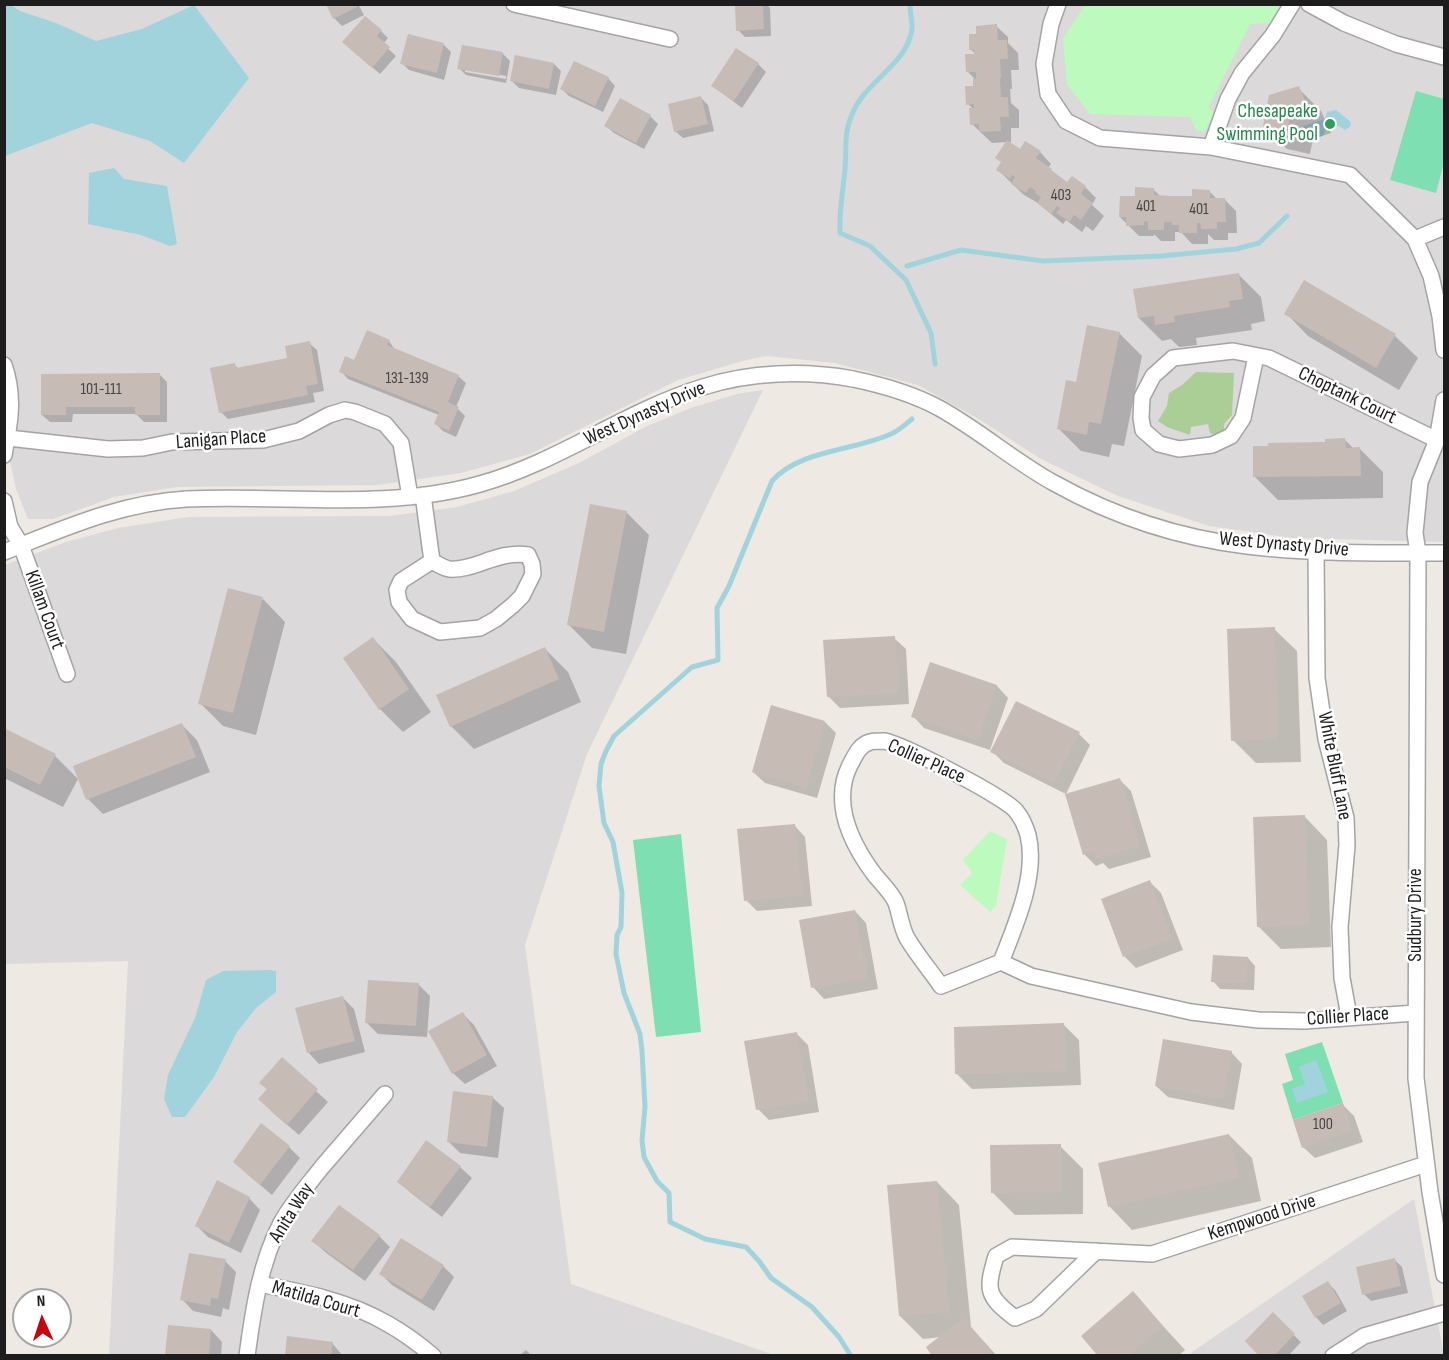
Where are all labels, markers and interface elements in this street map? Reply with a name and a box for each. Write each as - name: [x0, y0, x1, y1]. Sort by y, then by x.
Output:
- place label: Chesapeake Swimming Pool: [1217, 100, 1318, 147]
- marker: Chesapeake Swimming Pool: [1323, 117, 1337, 131]
- house number: 403: [1051, 186, 1071, 206]
- house number: 401: [1136, 197, 1156, 217]
- house number: 401: [1189, 200, 1209, 220]
- street label: Choptank Court: [1294, 362, 1400, 430]
- house number: 131-139: [385, 369, 429, 389]
- street label: West Dynasty Drive: [581, 377, 709, 451]
- house number: 101-111: [80, 380, 122, 400]
- street label: Lanigan Place: [175, 425, 267, 455]
- street label: West Dynasty Drive: [1218, 527, 1350, 563]
- street label: Killam Court: [19, 567, 69, 653]
- street label: White Bluff Lane: [1312, 710, 1356, 822]
- street label: Collier Place: [884, 734, 968, 790]
- street label: Sudbury Drive: [1404, 868, 1428, 962]
- street label: Collier Place: [1306, 1002, 1390, 1032]
- house number: 100: [1313, 1115, 1333, 1135]
- street label: Anita Way: [264, 1179, 320, 1247]
- street label: Kempwood Drive: [1205, 1189, 1319, 1247]
- street label: Matilda Court: [269, 1276, 363, 1324]
- north arrow: [12, 1288, 72, 1348]
- text: N: [36, 1292, 46, 1311]

